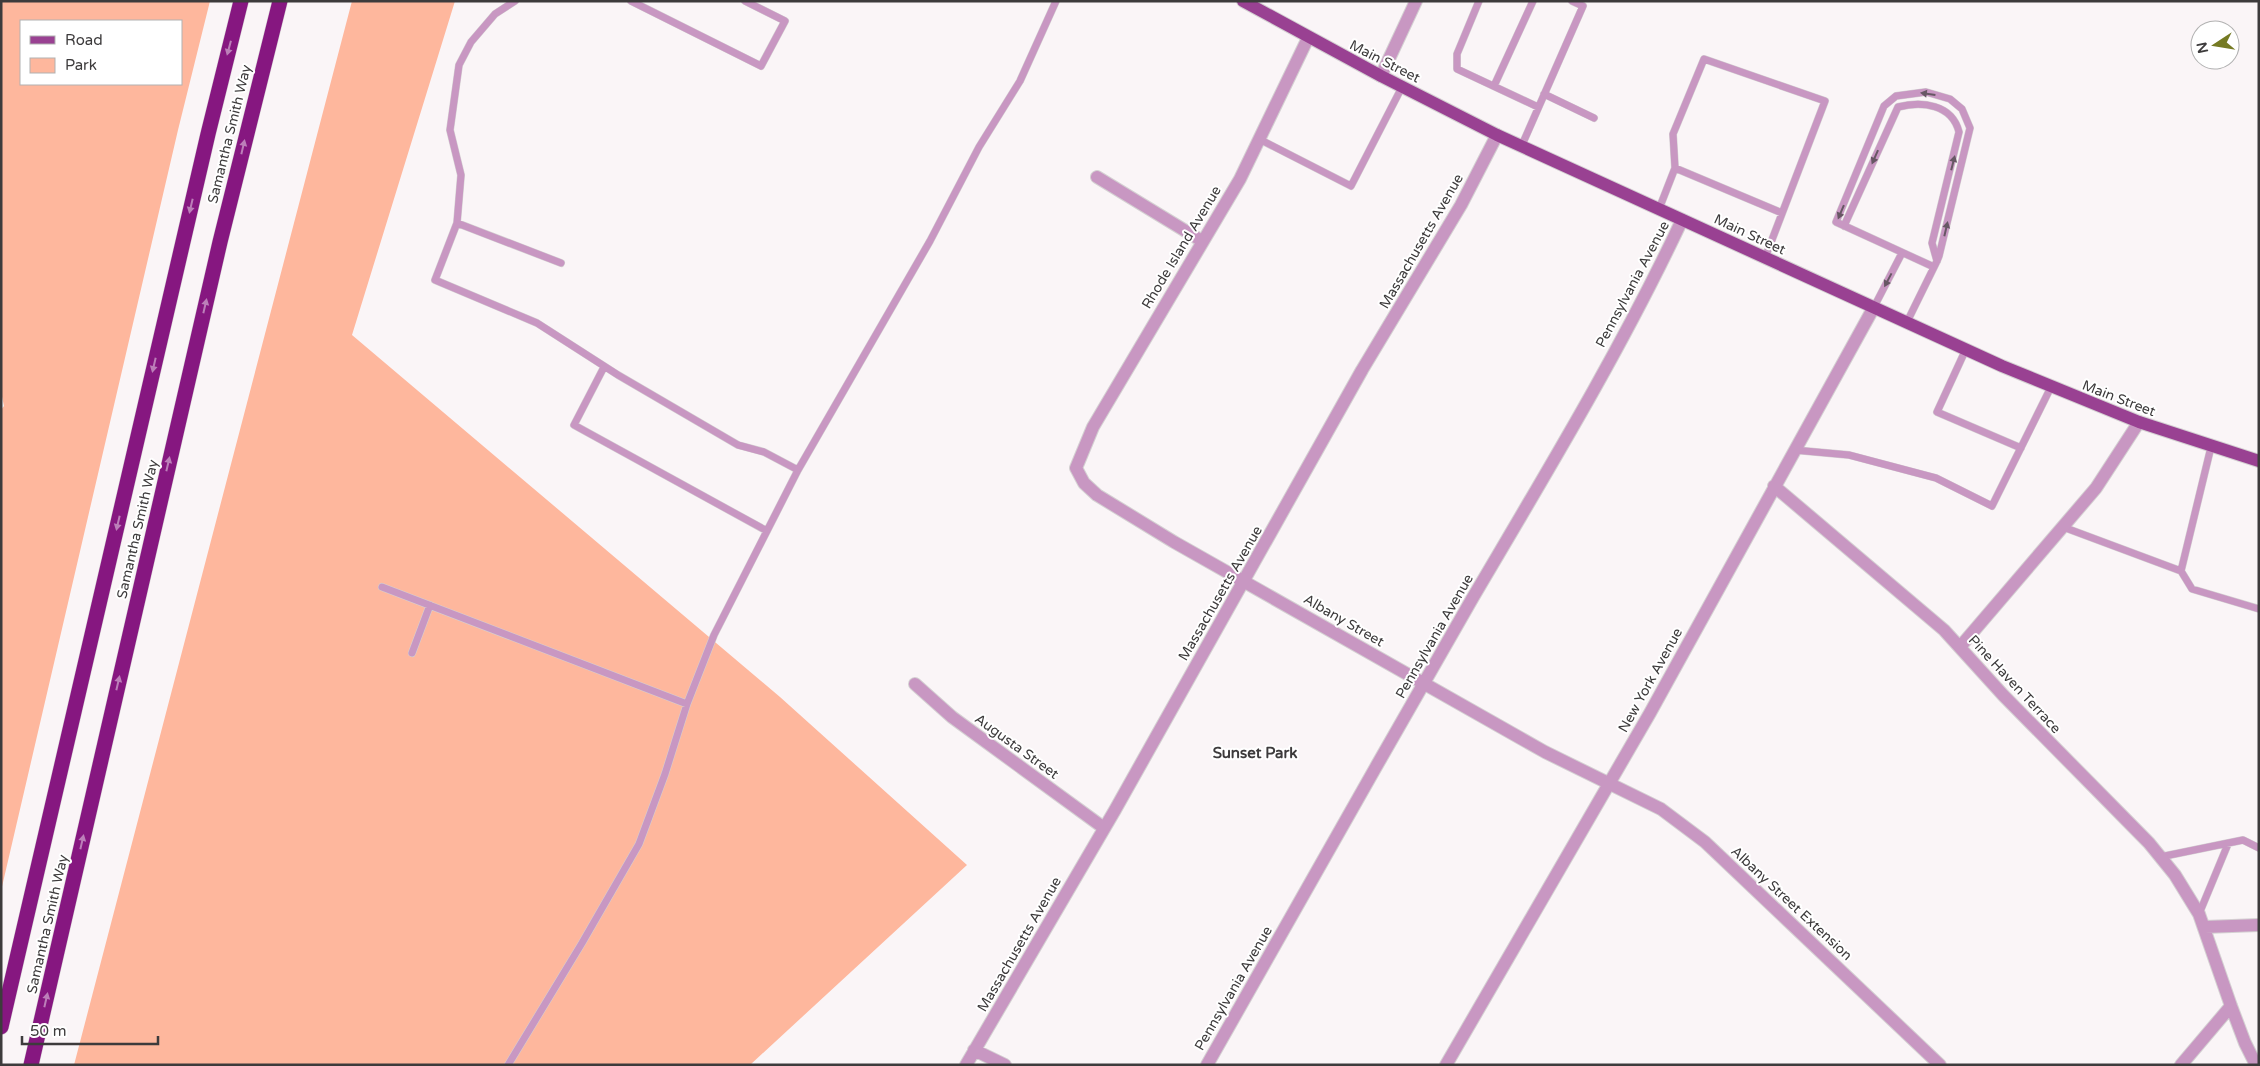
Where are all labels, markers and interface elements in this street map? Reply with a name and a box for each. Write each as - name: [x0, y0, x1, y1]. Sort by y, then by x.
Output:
- legend: [20, 20, 182, 85]
- north arrow: [2190, 20, 2240, 70]
- text: Road: [65, 31, 103, 49]
- street label: Main Street: [1347, 36, 1424, 87]
- text: N: [2193, 40, 2212, 55]
- one-way arrow: [225, 41, 233, 56]
- text: Park: [65, 56, 97, 74]
- street label: Samantha Smith Way: [204, 63, 255, 205]
- one-way arrow: [1920, 90, 1936, 98]
- one-way arrow: [239, 140, 247, 155]
- one-way arrow: [1870, 150, 1878, 164]
- one-way arrow: [1949, 155, 1957, 170]
- street label: Massachusetts Avenue: [1376, 171, 1467, 312]
- street label: Rhode Island Avenue: [1138, 183, 1225, 312]
- one-way arrow: [187, 199, 195, 214]
- one-way arrow: [1836, 205, 1844, 219]
- street label: Main Street: [1711, 210, 1789, 259]
- street label: Pennsylvania Avenue: [1592, 218, 1673, 350]
- one-way arrow: [1942, 221, 1950, 236]
- one-way arrow: [1884, 273, 1892, 287]
- one-way arrow: [201, 298, 209, 313]
- one-way arrow: [150, 357, 158, 372]
- street label: Main Street: [2080, 377, 2158, 420]
- one-way arrow: [164, 456, 172, 471]
- street label: Samantha Smith Way: [113, 457, 162, 600]
- one-way arrow: [114, 516, 122, 531]
- street label: Massachusetts Avenue: [1175, 523, 1266, 664]
- street label: Pennsylvania Avenue: [1392, 571, 1477, 701]
- street label: Albany Street: [1300, 591, 1388, 651]
- street label: New York Avenue: [1615, 625, 1686, 735]
- street label: Pine Haven Terrace: [1965, 632, 2065, 737]
- one-way arrow: [114, 676, 122, 691]
- street label: Augusta Street: [971, 710, 1063, 783]
- district label: Sunset Park: [1213, 744, 1297, 762]
- one-way arrow: [78, 834, 86, 849]
- street label: Albany Street Extension: [1728, 843, 1856, 964]
- street label: Samantha Smith Way: [23, 852, 72, 995]
- street label: Massachusetts Avenue: [974, 874, 1065, 1015]
- street label: Pennsylvania Avenue: [1191, 923, 1276, 1053]
- one-way arrow: [42, 993, 50, 1008]
- scale bar: [22, 1014, 159, 1046]
- text: 50 m: [30, 1022, 67, 1040]

